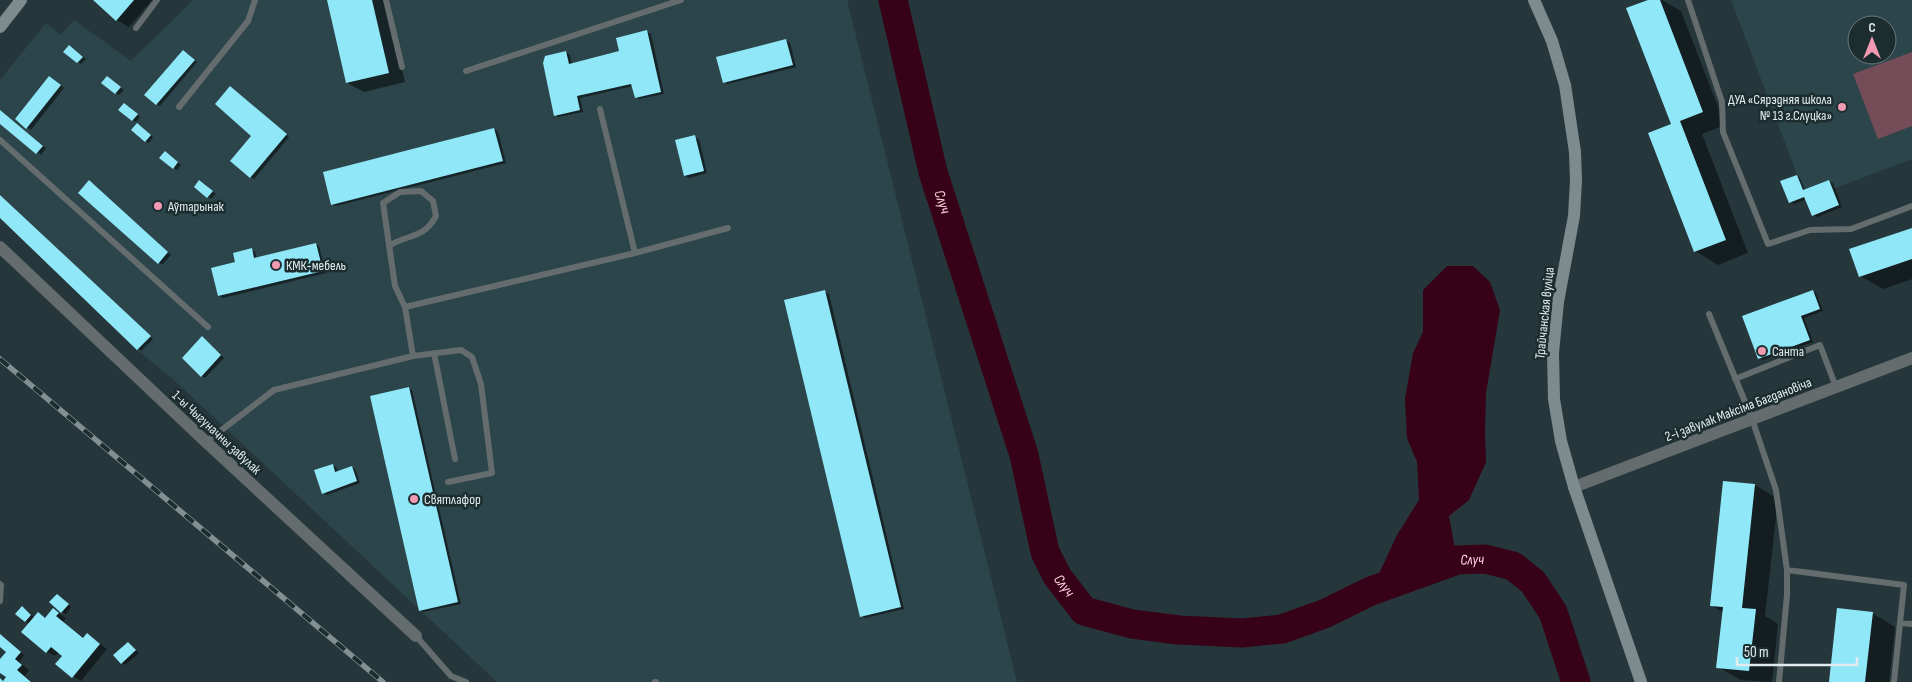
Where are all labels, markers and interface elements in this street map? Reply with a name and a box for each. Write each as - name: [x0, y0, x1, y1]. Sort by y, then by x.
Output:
- north arrow: [1847, 15, 1897, 65]
- text: С: [1868, 19, 1876, 36]
- place label: ДУА «Сярэдняя школа № 13 г.Слуцка»: [1728, 91, 1832, 124]
- marker: ДУА «Сярэдняя школа № 13 г.Слуцка»: [1836, 101, 1848, 113]
- water label: Случ: [929, 188, 955, 216]
- place label: Аўтарынак: [167, 198, 225, 215]
- marker: Аўтарынак: [152, 200, 164, 212]
- place label: КМК-мебель: [286, 257, 346, 274]
- marker: КМК-мебель: [270, 259, 282, 271]
- street label: Трайчанская вуліца: [1531, 266, 1558, 360]
- place label: Санта: [1772, 343, 1804, 360]
- marker: Санта: [1756, 345, 1768, 357]
- street label: 2-і завулак Максіма Багдановіча: [1662, 374, 1814, 445]
- street label: 1-ы Чыгуначны завулак: [168, 387, 265, 479]
- place label: Святлафор: [424, 491, 481, 508]
- marker: Святлафор: [408, 493, 420, 505]
- water label: Случ: [1460, 550, 1484, 570]
- water label: Случ: [1049, 571, 1079, 601]
- scale bar: [1737, 634, 1857, 666]
- text: 50 m: [1744, 643, 1769, 662]

